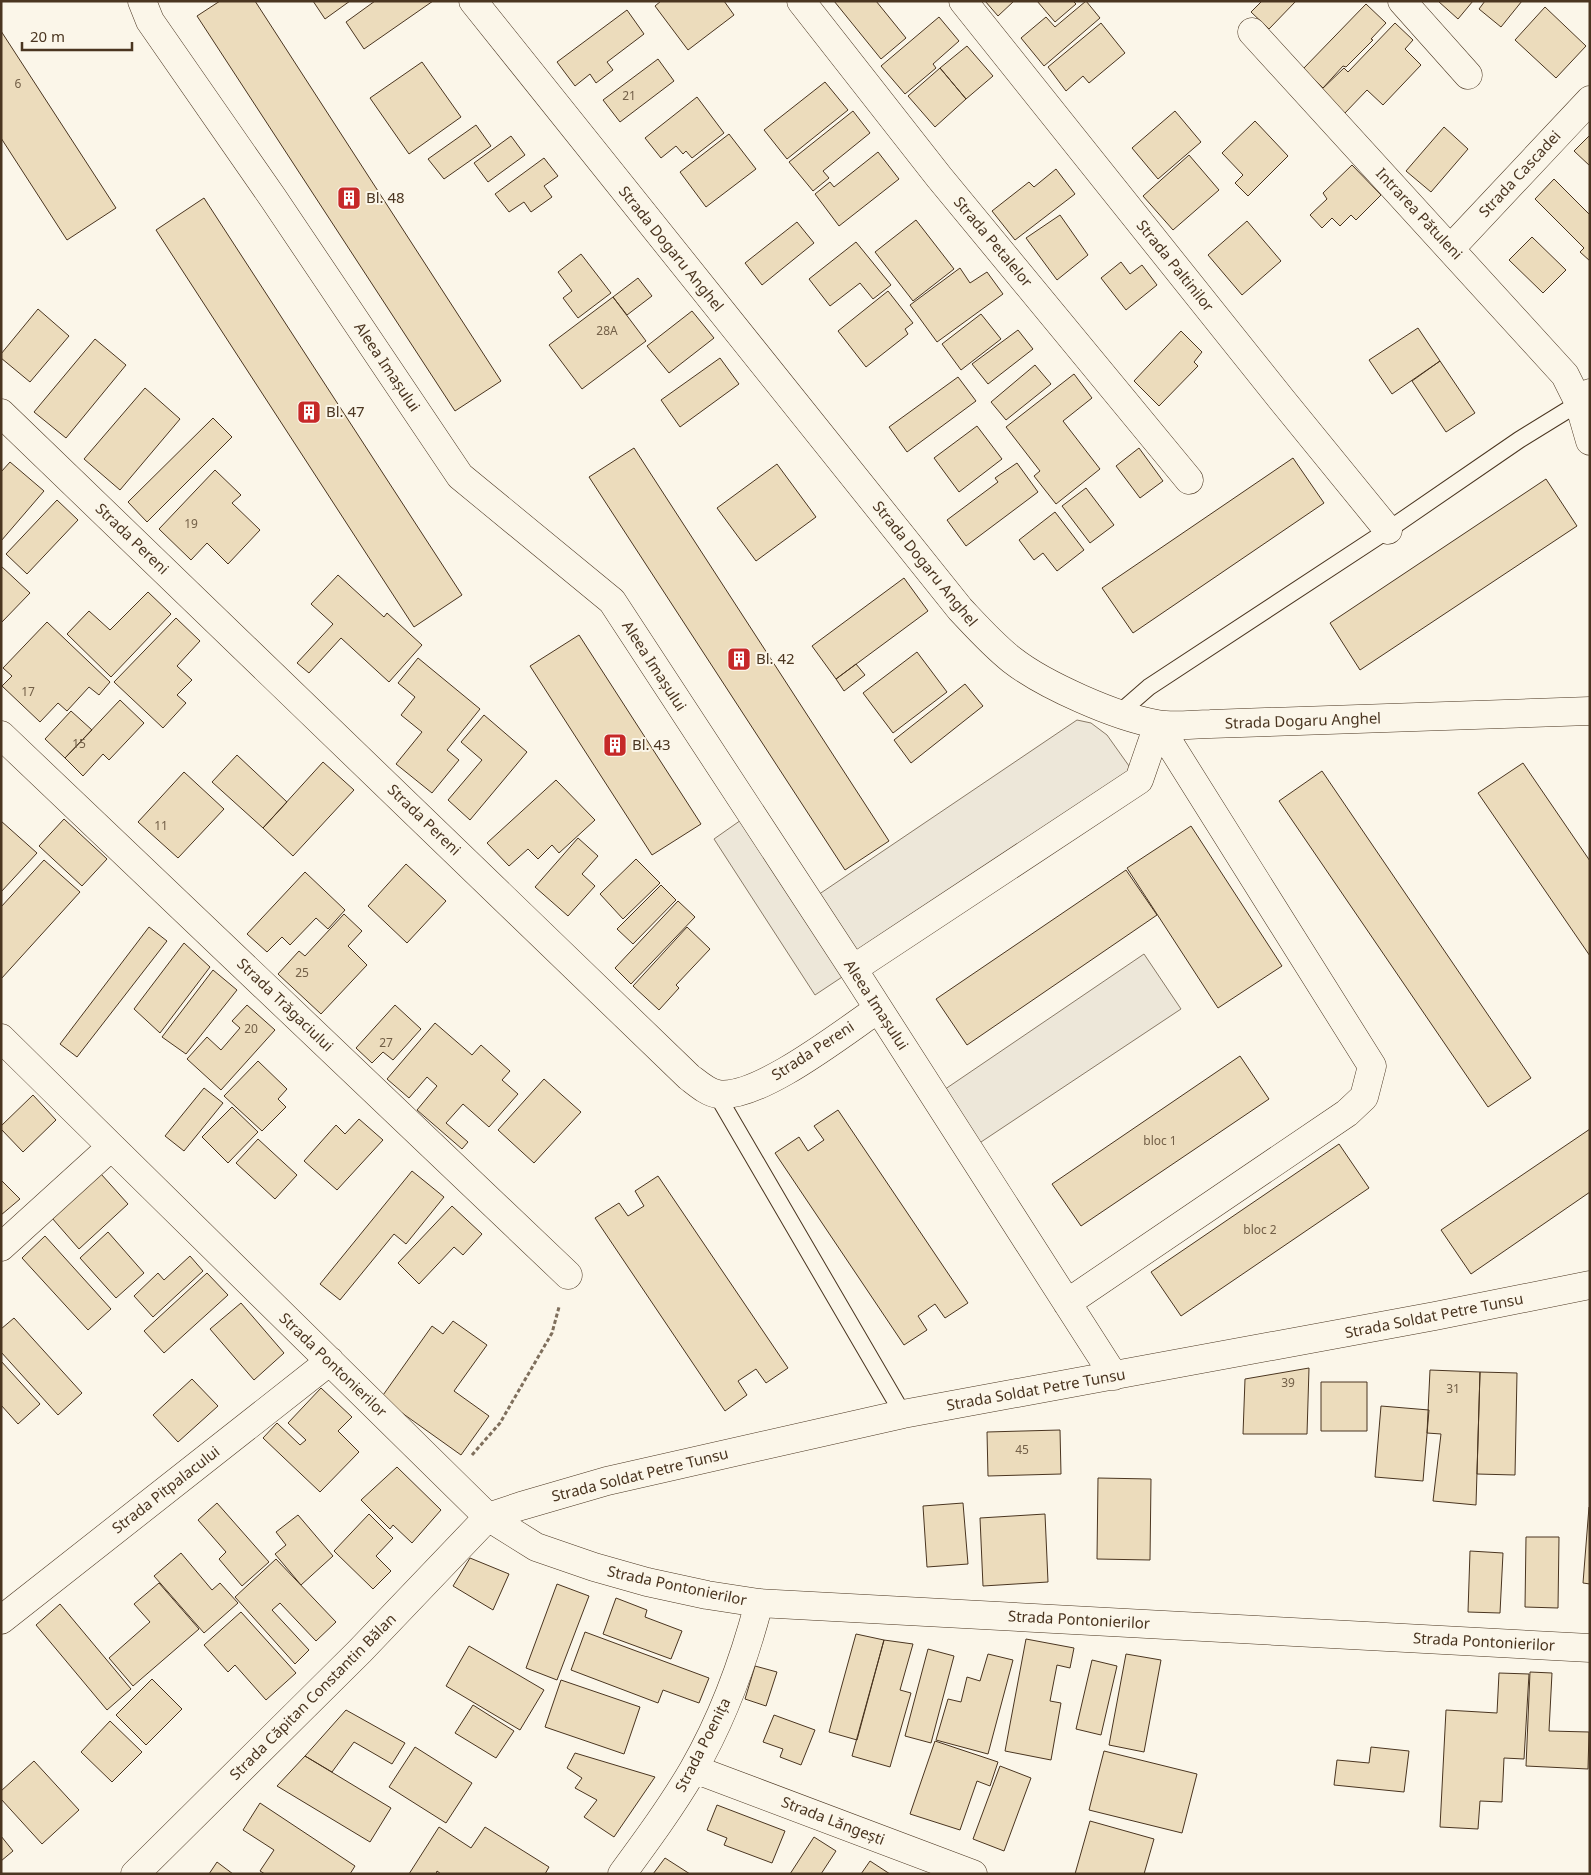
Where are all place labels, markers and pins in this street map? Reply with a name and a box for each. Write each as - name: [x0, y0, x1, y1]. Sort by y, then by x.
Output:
- building icon: Bl. 48: [336, 185, 362, 211]
- place label: Bl. 48: [366, 187, 405, 207]
- building icon: Bl. 47: [296, 399, 322, 425]
- place label: Bl. 47: [326, 401, 365, 421]
- building icon: Bl. 42: [726, 646, 752, 672]
- place label: Bl. 42: [756, 648, 795, 668]
- building icon: Bl. 43: [602, 732, 628, 758]
- place label: Bl. 43: [632, 734, 671, 754]

